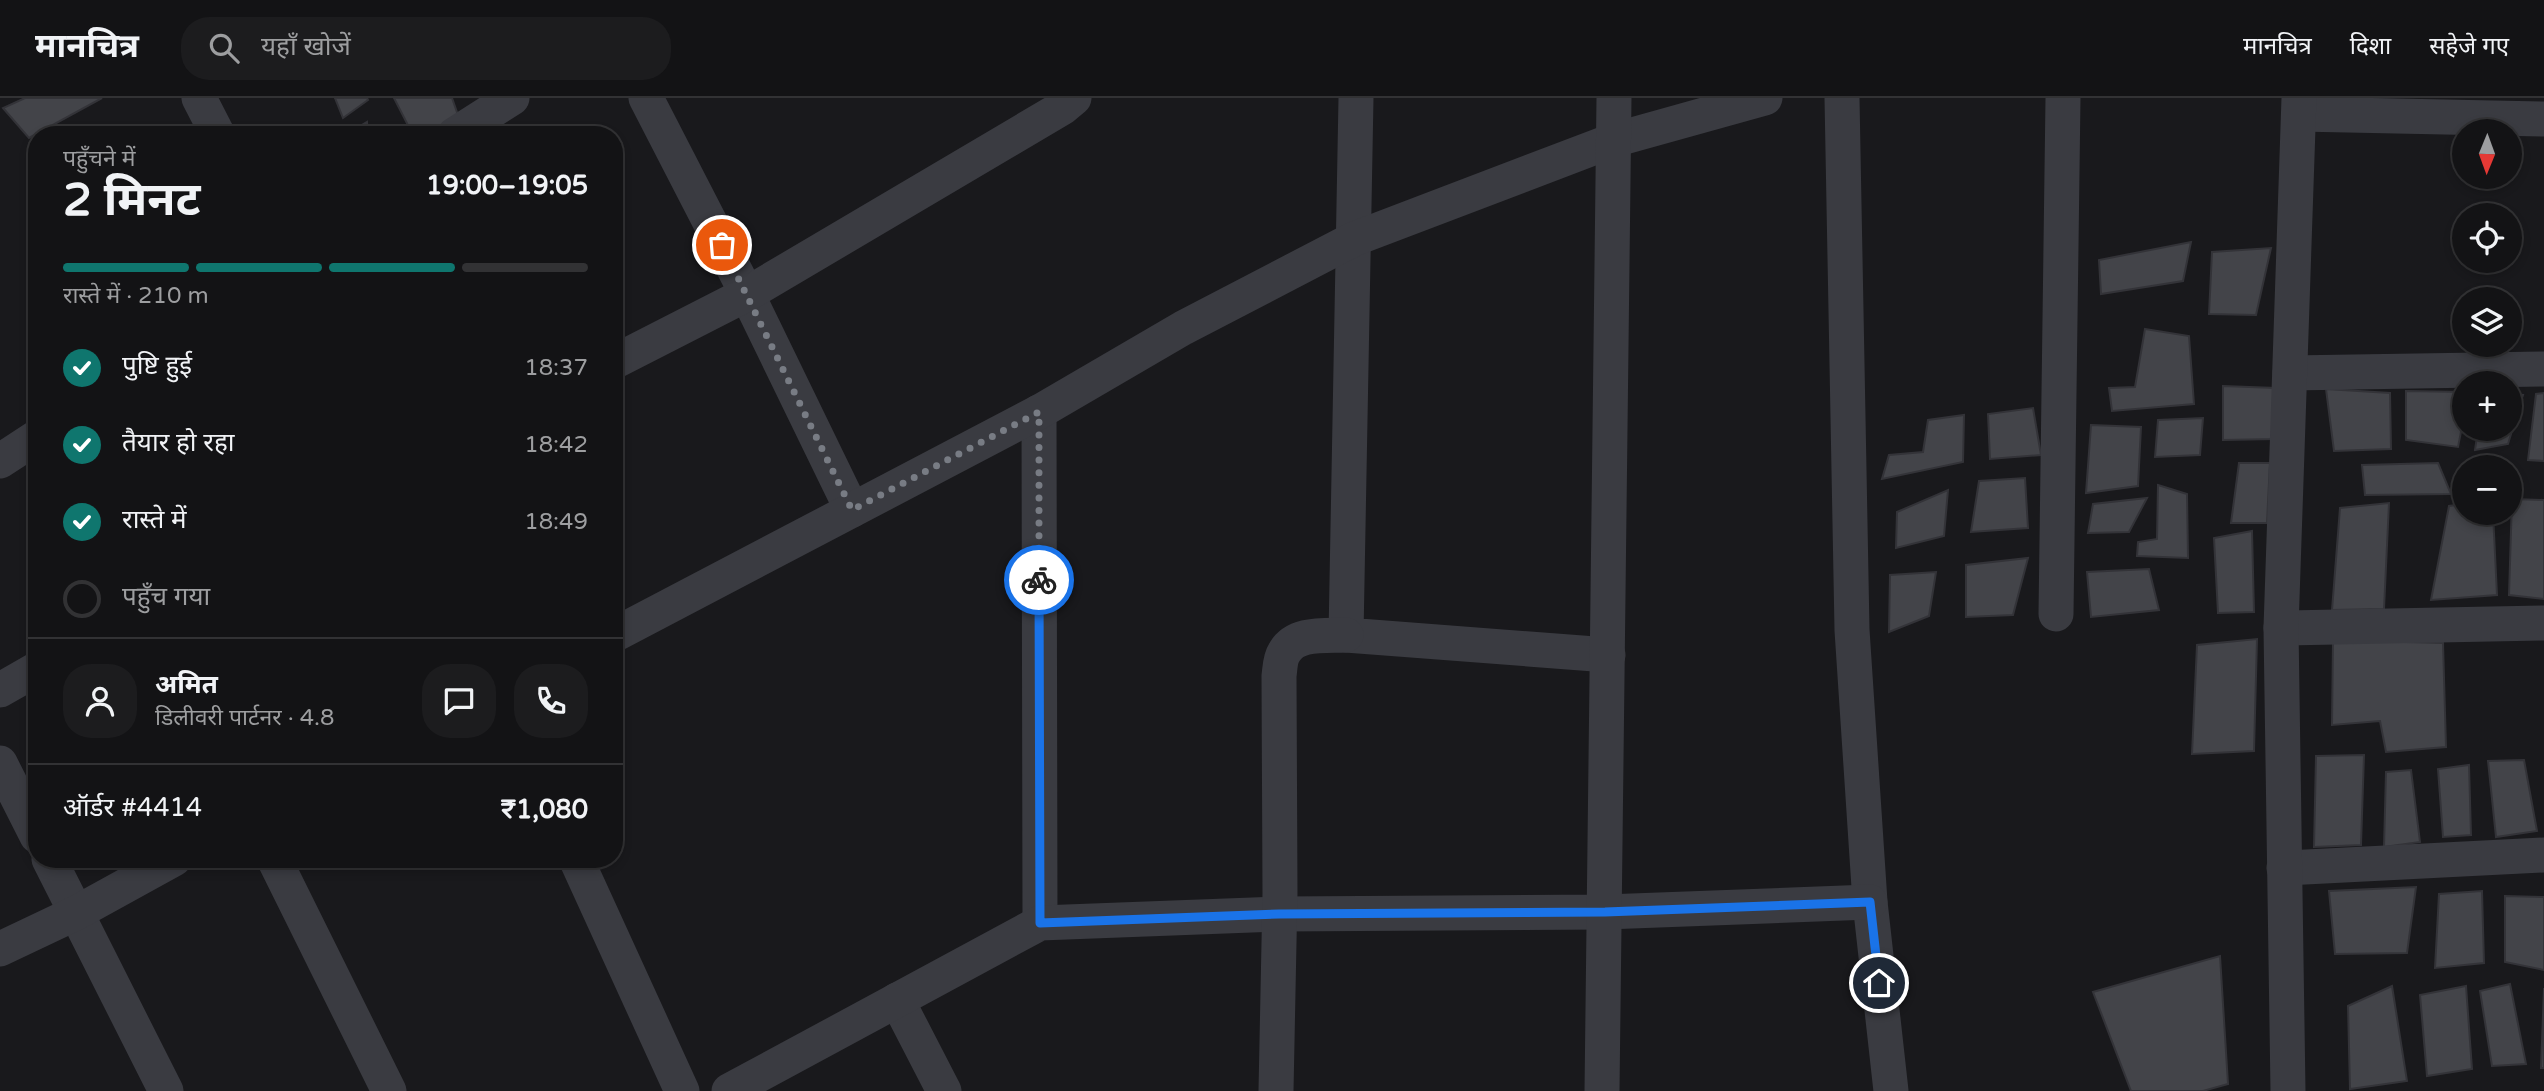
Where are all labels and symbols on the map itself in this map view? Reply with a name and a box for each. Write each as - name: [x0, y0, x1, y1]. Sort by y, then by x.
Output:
- north arrow: [2452, 119, 2522, 189]
- pin: [692, 215, 752, 275]
- courier: [1004, 545, 1074, 615]
- pin: [1849, 953, 1909, 1013]

